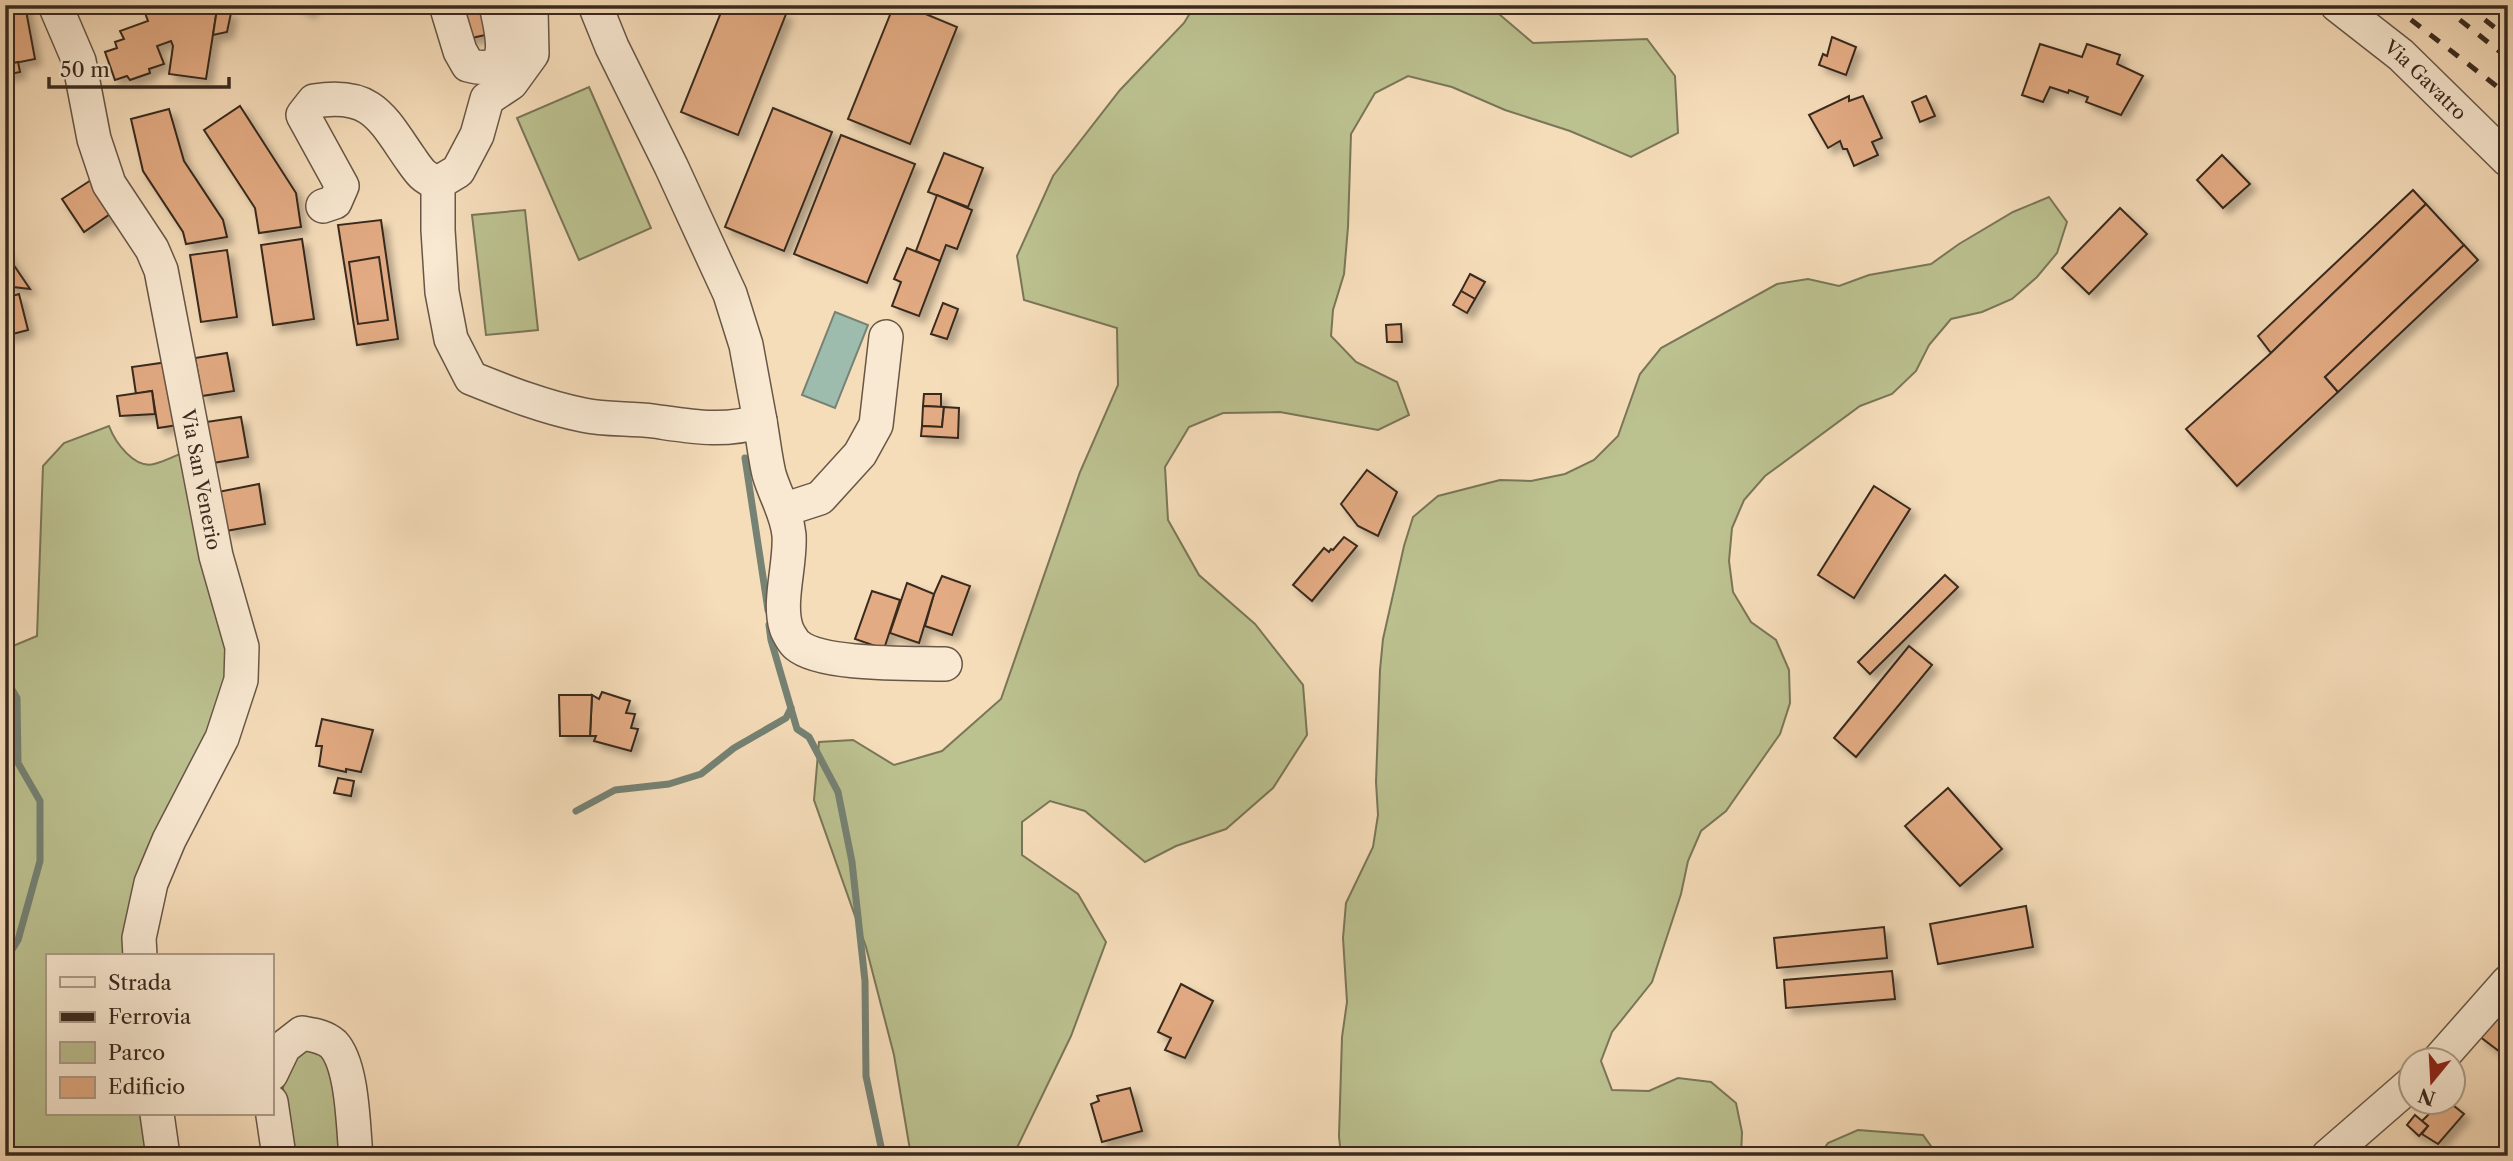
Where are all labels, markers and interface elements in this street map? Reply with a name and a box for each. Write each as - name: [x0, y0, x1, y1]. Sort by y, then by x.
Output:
- street label: Via Gavatro: [2379, 35, 2471, 125]
- scale bar: [49, 46, 229, 90]
- text: 50 m: [60, 57, 110, 82]
- street label: Via San Venerio: [176, 406, 226, 552]
- legend: [46, 954, 273, 1116]
- text: Strada: [108, 970, 173, 995]
- text: Ferrovia: [108, 1004, 192, 1029]
- text: Parco: [108, 1040, 165, 1065]
- north arrow: [2398, 1046, 2468, 1116]
- text: Edificio: [108, 1074, 185, 1099]
- text: N: [2415, 1083, 2438, 1110]

